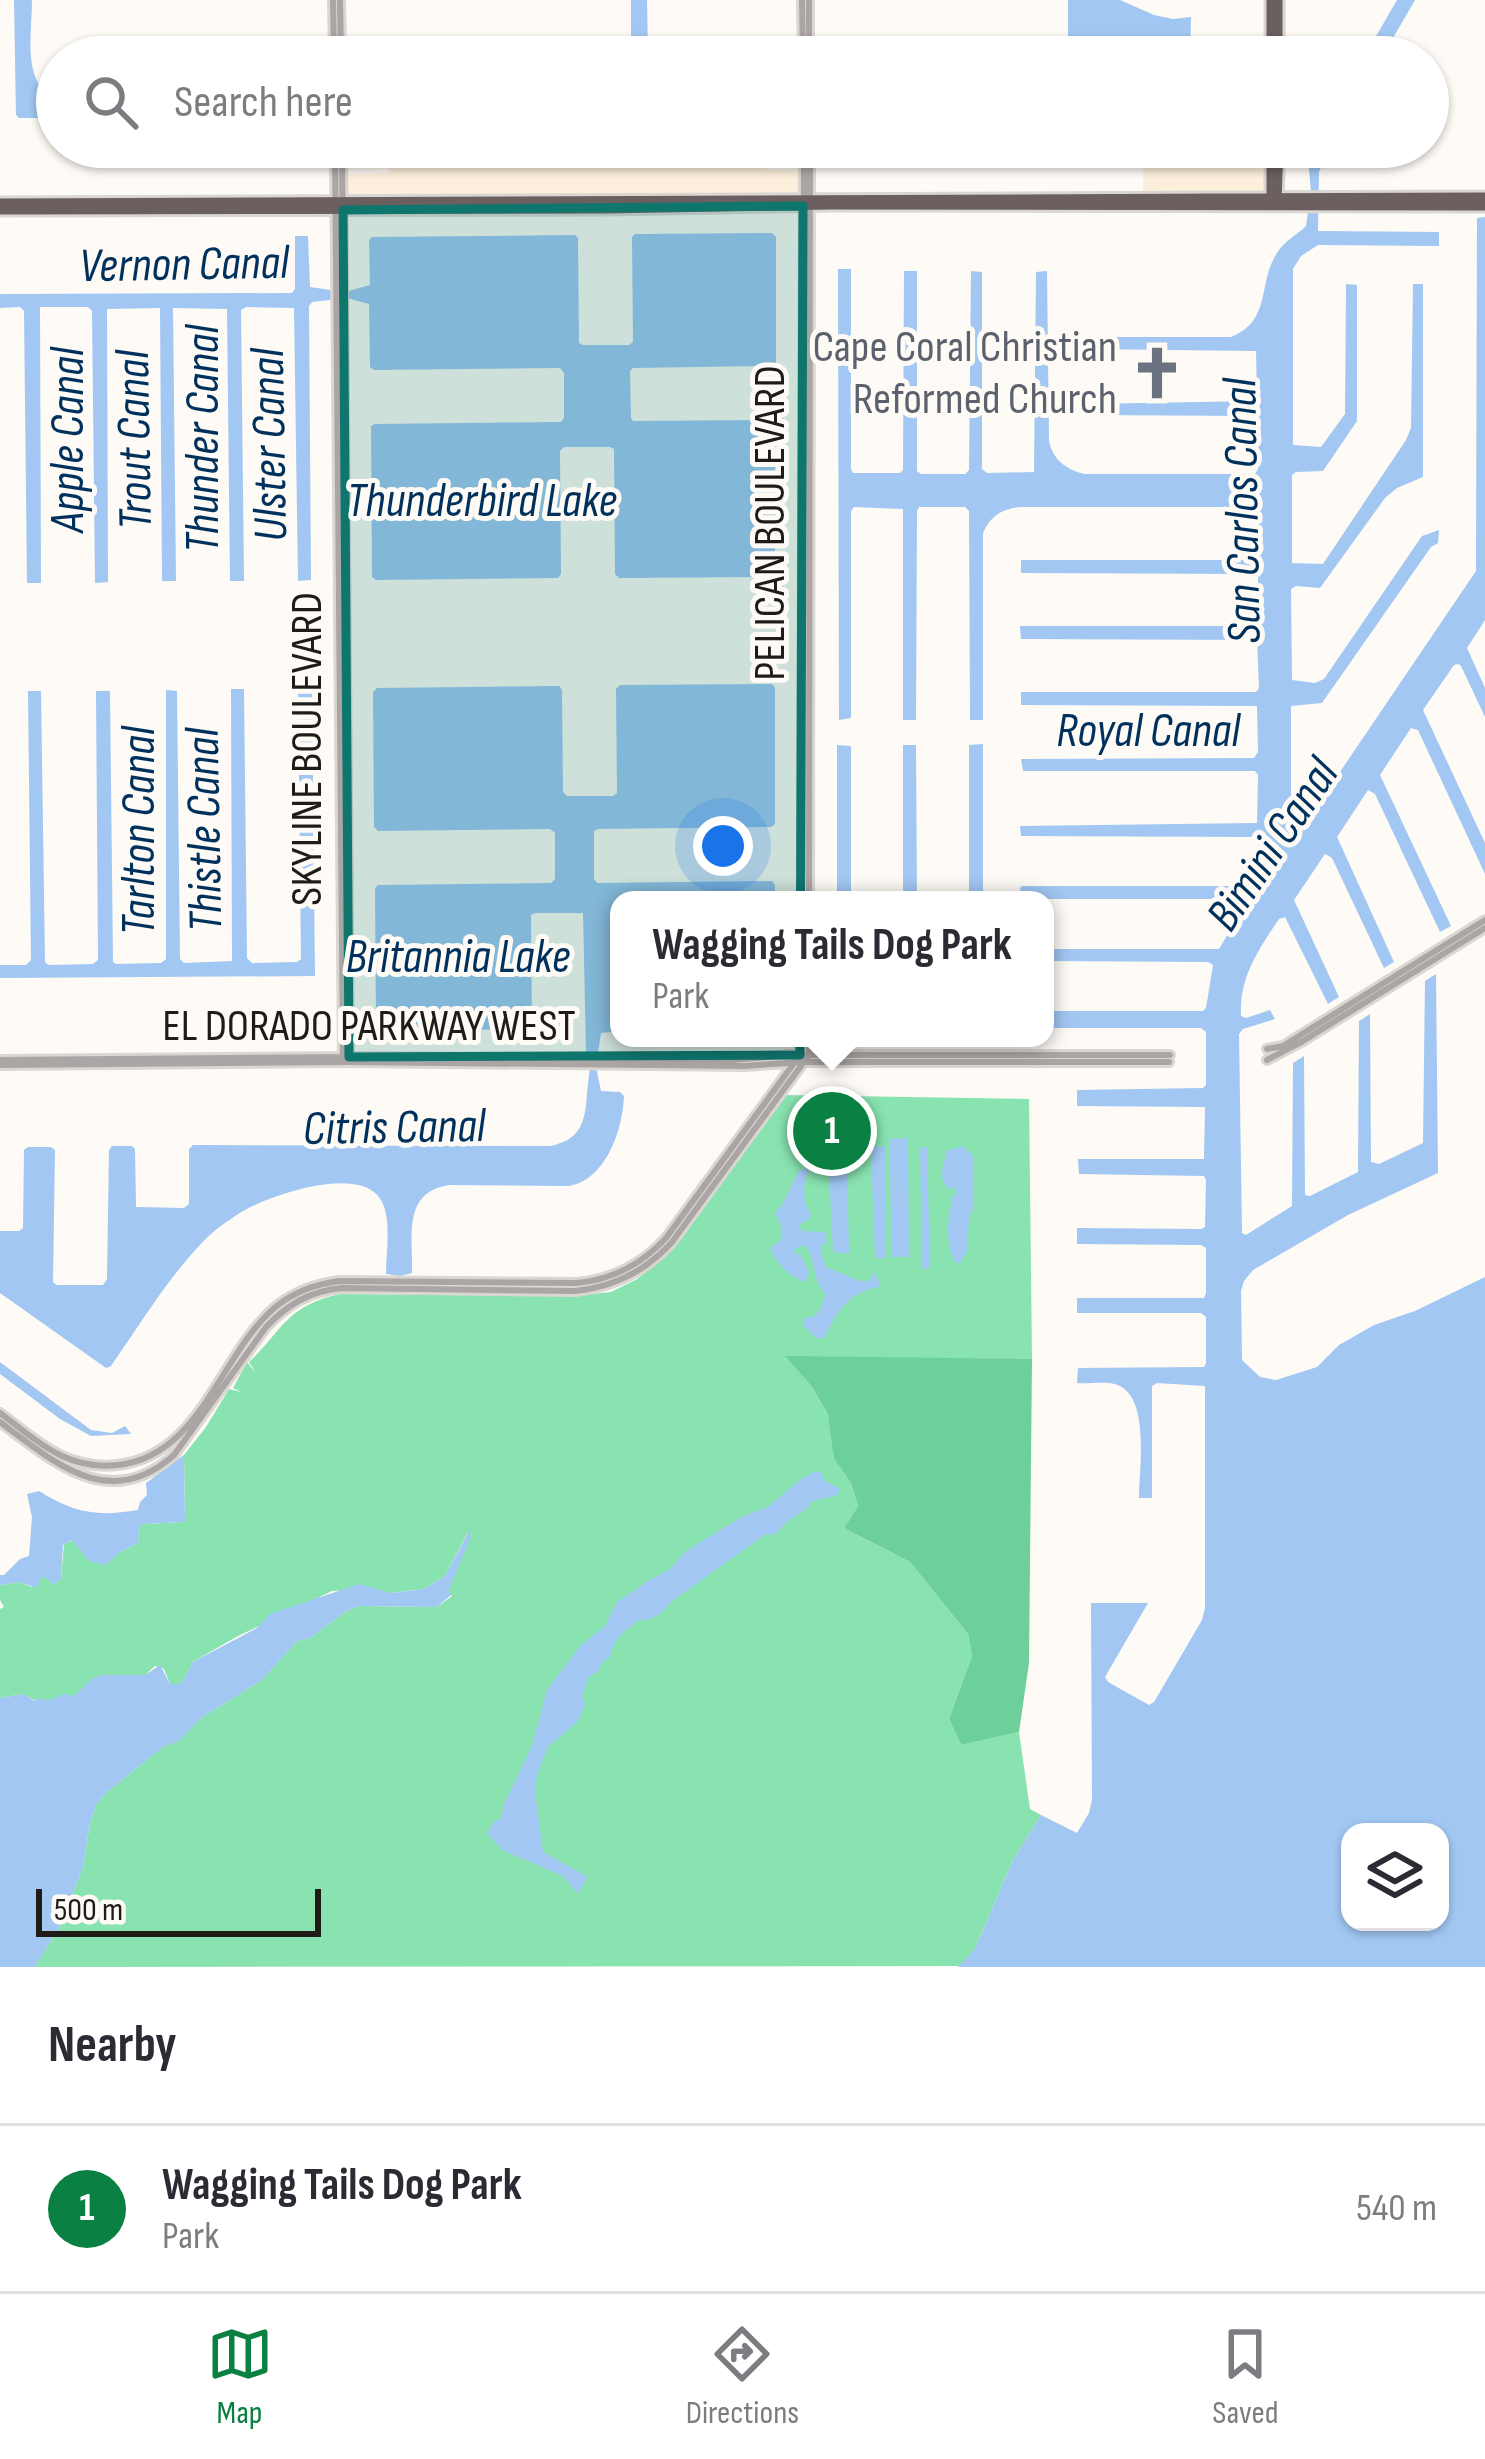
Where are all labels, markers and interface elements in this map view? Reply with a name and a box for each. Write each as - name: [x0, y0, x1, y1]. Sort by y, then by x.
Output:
- search box: [36, 36, 1449, 168]
- icon: search: [78, 69, 144, 135]
- text: Search here: [174, 75, 353, 130]
- water label: Vernon Canal: [79, 235, 290, 295]
- place label: Cape Coral Christian Reformed Church: [812, 320, 1117, 427]
- water label: Thunder Canal: [175, 324, 232, 553]
- church icon: Cape Coral Christian Reformed Church: [1128, 344, 1186, 402]
- water label: Apple Canal: [40, 346, 97, 535]
- water label: Ulster Canal: [240, 347, 300, 542]
- water label: Trout Canal: [105, 348, 165, 530]
- street label: PELICAN BOULEVARD: [743, 365, 798, 681]
- water label: San Carlos Canal: [1212, 377, 1274, 644]
- water label: Thunderbird Lake: [347, 473, 617, 530]
- street label: SKYLINE BOULEVARD: [280, 592, 335, 906]
- water label: Royal Canal: [1056, 703, 1241, 760]
- water label: Tarlton Canal: [111, 725, 168, 935]
- water label: Thistle Canal: [175, 726, 235, 932]
- water label: Bimini Canal: [1195, 747, 1352, 942]
- your location: [693, 816, 753, 876]
- popup: [610, 891, 1054, 1047]
- text: Wagging Tails Dog Park: [652, 918, 1012, 973]
- water label: Britannia Lake: [346, 929, 570, 986]
- text: Park: [652, 973, 709, 1020]
- street label: EL DORADO PARKWAY WEST: [162, 999, 576, 1054]
- pin: 1: [793, 1086, 871, 1176]
- water label: Citris Canal: [302, 1098, 487, 1158]
- map controls: [1341, 1823, 1449, 1931]
- button: layers: [1341, 1823, 1449, 1931]
- scale bar: [36, 1883, 321, 1936]
- text: 500 m: [54, 1890, 123, 1930]
- text: Nearby: [48, 2015, 177, 2076]
- text: Wagging Tails Dog Park: [162, 2158, 522, 2213]
- text: 1: [79, 2185, 95, 2232]
- text: 540 m: [1356, 2185, 1437, 2232]
- text: Park: [162, 2213, 219, 2260]
- tab: Map: [207, 2321, 273, 2433]
- tab: Directions: [686, 2321, 799, 2433]
- tab: Saved: [1212, 2321, 1278, 2433]

